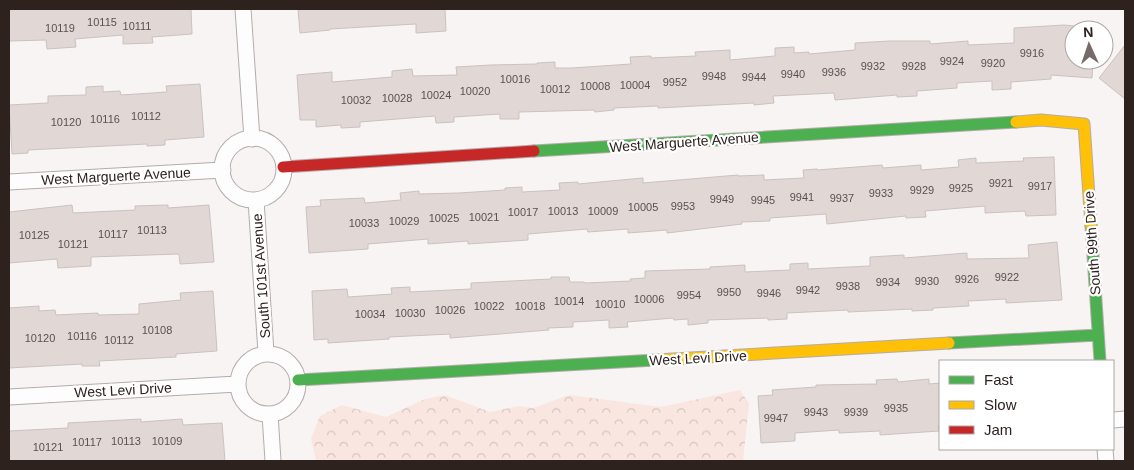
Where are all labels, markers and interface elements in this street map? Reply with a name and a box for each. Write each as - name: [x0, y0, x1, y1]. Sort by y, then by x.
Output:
- house number: 10115: [87, 16, 117, 28]
- house number: 10111: [123, 20, 151, 32]
- north arrow: [1064, 20, 1114, 70]
- house number: 10119: [45, 22, 75, 34]
- text: N: [1083, 24, 1094, 40]
- house number: 9916: [1020, 47, 1044, 59]
- house number: 9924: [940, 55, 964, 67]
- house number: 9920: [981, 57, 1005, 69]
- house number: 9932: [861, 60, 885, 72]
- house number: 9928: [902, 60, 926, 72]
- house number: 9936: [822, 66, 846, 78]
- house number: 9940: [781, 68, 805, 80]
- house number: 9948: [702, 70, 726, 82]
- house number: 9944: [742, 71, 766, 83]
- house number: 10016: [500, 73, 530, 85]
- house number: 9952: [663, 76, 687, 88]
- house number: 10004: [620, 79, 650, 91]
- house number: 10008: [580, 80, 610, 92]
- house number: 10012: [540, 83, 570, 95]
- house number: 10020: [460, 85, 490, 97]
- house number: 10024: [421, 89, 451, 101]
- house number: 10028: [382, 92, 412, 104]
- house number: 10032: [341, 94, 371, 106]
- house number: 10112: [131, 110, 161, 122]
- house number: 10116: [90, 113, 120, 125]
- house number: 10120: [51, 116, 81, 128]
- street label: West Marguerte Avenue: [609, 129, 759, 155]
- street label: West Marguerte Avenue: [41, 164, 191, 188]
- house number: 9921: [989, 177, 1013, 189]
- house number: 9917: [1028, 180, 1052, 192]
- house number: 9925: [949, 182, 973, 194]
- house number: 9929: [910, 184, 934, 196]
- house number: 9933: [869, 187, 893, 199]
- street label: South 99th Drive: [1080, 190, 1104, 296]
- house number: 9941: [790, 191, 814, 203]
- house number: 9937: [830, 192, 854, 204]
- house number: 9949: [710, 193, 734, 205]
- house number: 9945: [751, 194, 775, 206]
- house number: 9953: [671, 200, 695, 212]
- house number: 10005: [628, 201, 658, 213]
- house number: 10013: [548, 205, 578, 217]
- house number: 10009: [588, 205, 618, 217]
- house number: 10017: [508, 206, 538, 218]
- house number: 10021: [469, 211, 499, 223]
- house number: 10025: [429, 212, 459, 224]
- street label: South 101st Avenue: [249, 213, 273, 339]
- house number: 10029: [389, 215, 419, 227]
- house number: 10033: [349, 217, 379, 229]
- house number: 10113: [137, 224, 167, 236]
- house number: 10117: [98, 228, 128, 240]
- house number: 10125: [19, 229, 49, 241]
- house number: 10121: [58, 238, 88, 250]
- house number: 9922: [995, 271, 1019, 283]
- house number: 9926: [955, 273, 979, 285]
- house number: 9930: [915, 275, 939, 287]
- house number: 9934: [876, 276, 900, 288]
- house number: 9938: [836, 280, 860, 292]
- house number: 9942: [796, 284, 820, 296]
- house number: 9950: [717, 286, 741, 298]
- house number: 9946: [757, 287, 781, 299]
- house number: 9954: [677, 289, 701, 301]
- house number: 10006: [634, 293, 664, 305]
- house number: 10014: [554, 295, 584, 307]
- house number: 10010: [595, 298, 625, 310]
- house number: 10022: [474, 300, 504, 312]
- house number: 10018: [515, 300, 545, 312]
- house number: 10026: [435, 304, 465, 316]
- house number: 10030: [395, 307, 425, 319]
- house number: 10034: [355, 308, 385, 320]
- house number: 10108: [142, 324, 172, 336]
- house number: 10116: [67, 330, 97, 342]
- house number: 10120: [25, 332, 55, 344]
- house number: 10112: [104, 334, 134, 346]
- street label: West Levi Drive: [649, 347, 747, 369]
- legend: [939, 360, 1114, 450]
- text: Fast: [984, 371, 1014, 388]
- street label: West Levi Drive: [74, 379, 172, 401]
- text: Slow: [984, 396, 1017, 413]
- house number: 9935: [884, 402, 908, 414]
- house number: 9943: [804, 406, 828, 418]
- house number: 9939: [844, 406, 868, 418]
- house number: 9947: [764, 412, 788, 424]
- text: Jam: [984, 421, 1012, 438]
- house number: 10113: [111, 435, 141, 447]
- house number: 10109: [152, 435, 182, 447]
- house number: 10117: [72, 436, 102, 448]
- house number: 10121: [33, 441, 63, 453]

